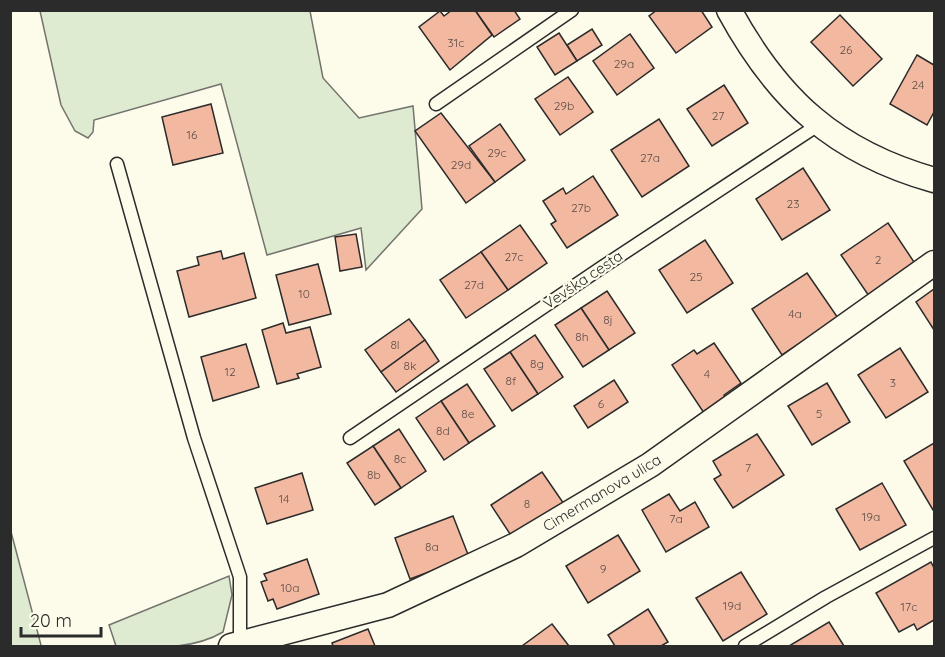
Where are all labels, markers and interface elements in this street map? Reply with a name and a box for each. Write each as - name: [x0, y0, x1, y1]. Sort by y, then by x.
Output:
- house number: 31c: [448, 35, 464, 50]
- house number: 26: [839, 42, 853, 57]
- house number: 29a: [614, 56, 634, 71]
- house number: 24: [912, 77, 924, 92]
- house number: 29b: [554, 98, 574, 113]
- house number: 27: [712, 108, 724, 123]
- house number: 16: [187, 127, 198, 142]
- house number: 29c: [487, 145, 507, 160]
- house number: 27a: [640, 150, 660, 165]
- house number: 29d: [451, 157, 471, 172]
- house number: 23: [787, 196, 799, 211]
- house number: 27b: [571, 200, 591, 215]
- street label: Vevška cesta: [539, 246, 626, 313]
- house number: 27c: [505, 249, 523, 264]
- house number: 2: [875, 252, 882, 267]
- house number: 25: [689, 269, 703, 284]
- house number: 27d: [464, 277, 484, 292]
- house number: 10: [298, 286, 310, 301]
- house number: 4a: [788, 306, 802, 321]
- house number: 8j: [603, 312, 613, 327]
- house number: 8h: [575, 329, 589, 344]
- house number: 8l: [390, 337, 400, 352]
- house number: 8g: [530, 356, 544, 371]
- house number: 8k: [404, 358, 416, 373]
- house number: 12: [224, 364, 236, 379]
- house number: 4: [704, 366, 710, 381]
- house number: 8f: [506, 373, 517, 388]
- house number: 3: [890, 375, 896, 390]
- house number: 6: [598, 396, 605, 411]
- house number: 8e: [461, 406, 475, 421]
- house number: 5: [816, 406, 822, 421]
- house number: 8d: [436, 423, 450, 438]
- street label: Cimermanova ulica: [539, 450, 664, 535]
- house number: 8c: [394, 451, 406, 466]
- house number: 7: [745, 460, 751, 475]
- house number: 8b: [367, 467, 381, 482]
- house number: 14: [279, 491, 289, 506]
- house number: 8: [524, 496, 530, 511]
- house number: 19a: [862, 509, 880, 524]
- house number: 7a: [669, 511, 683, 526]
- house number: 8a: [425, 539, 439, 554]
- house number: 9: [600, 561, 607, 576]
- house number: 10a: [281, 580, 299, 595]
- house number: 19d: [723, 598, 741, 613]
- house number: 17c: [901, 599, 917, 614]
- scale bar: [21, 600, 100, 638]
- text: 20 m: [30, 609, 72, 632]

